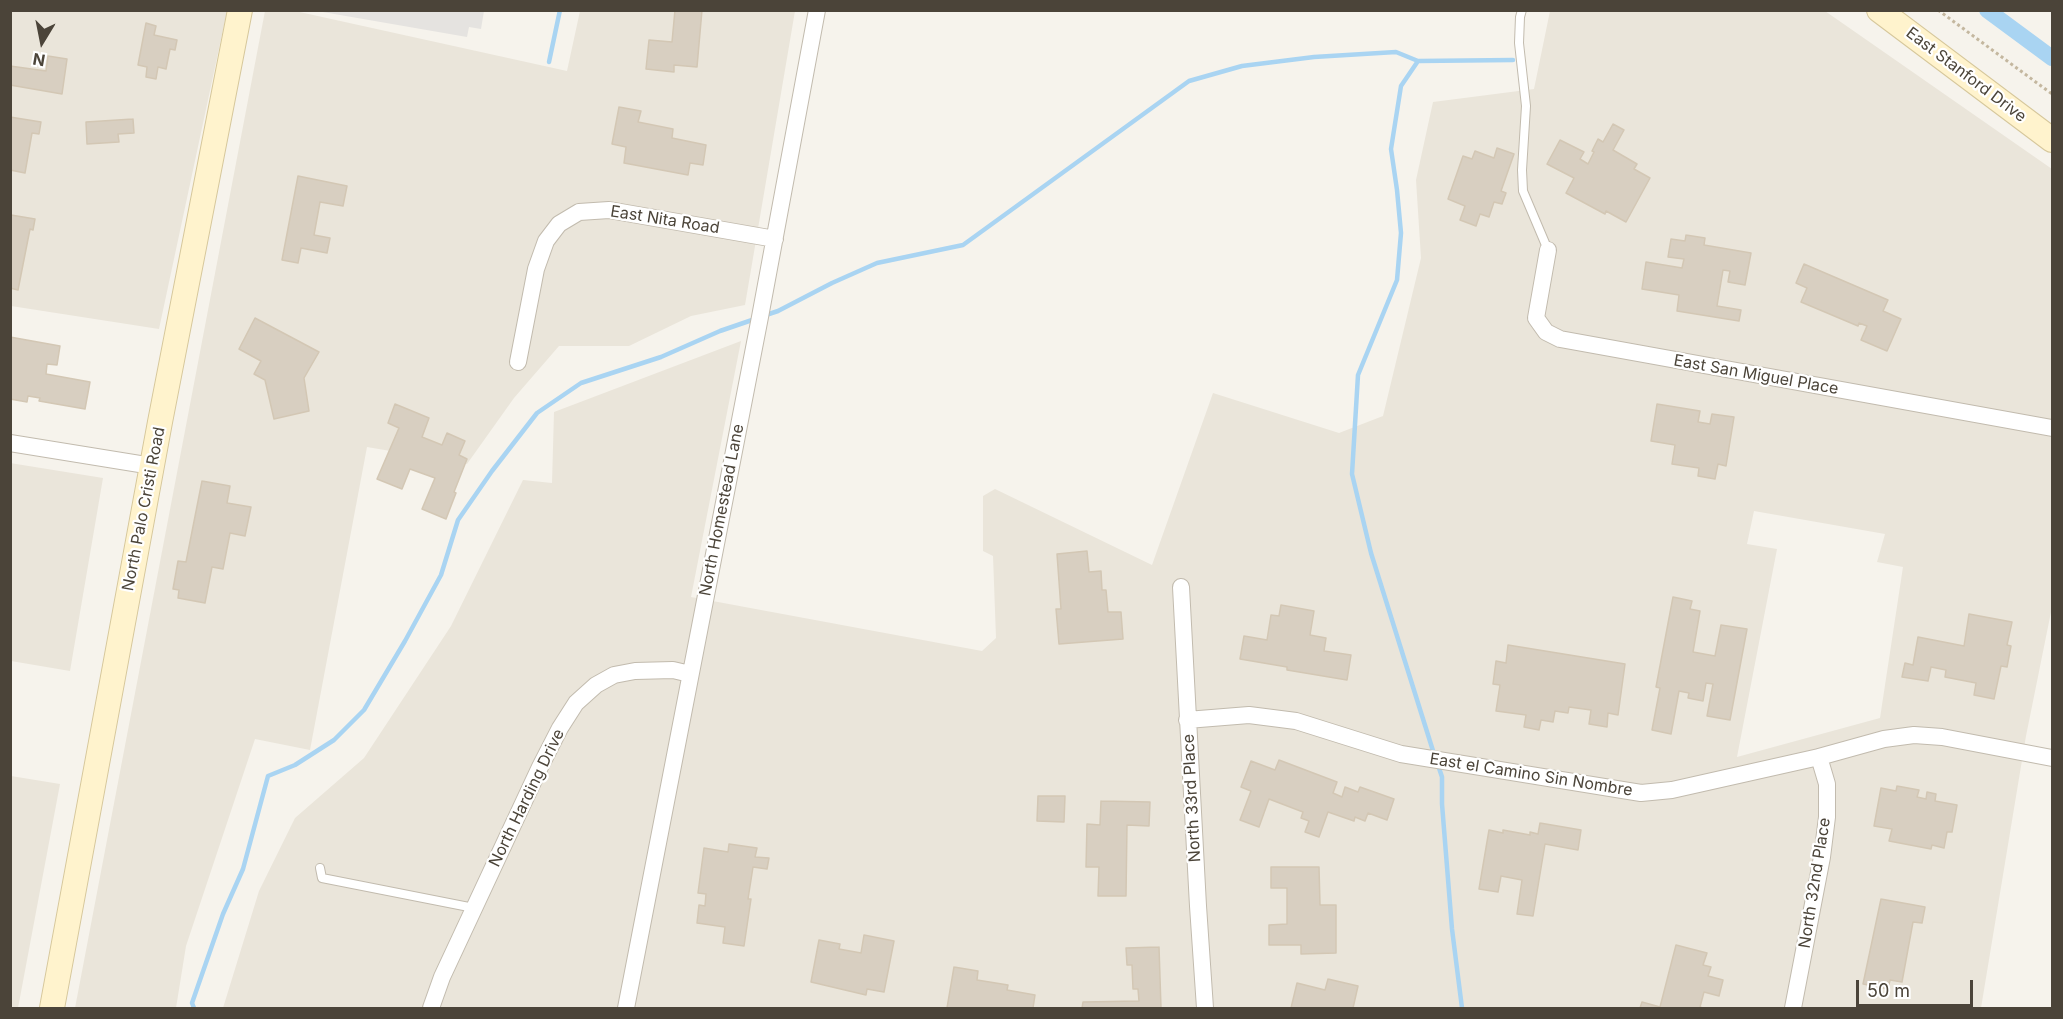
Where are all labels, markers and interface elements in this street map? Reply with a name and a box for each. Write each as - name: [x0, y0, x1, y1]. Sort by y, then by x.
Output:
- north arrow: [12, 12, 72, 72]
- street label: East Stanford Drive: [1902, 24, 2030, 126]
- text: N: [31, 49, 47, 71]
- street label: East Nita Road: [609, 202, 721, 238]
- street label: East San Miguel Place: [1672, 351, 1840, 399]
- street label: North Homestead Lane: [696, 422, 748, 598]
- street label: North Palo Cristi Road: [119, 425, 169, 593]
- street label: North Harding Drive: [485, 726, 569, 870]
- street label: North 33rd Place: [1179, 733, 1205, 863]
- street label: East el Camino Sin Nombre: [1428, 749, 1634, 801]
- street label: North 32nd Place: [1795, 816, 1835, 950]
- scale bar: [1859, 968, 1976, 1006]
- text: 50 m: [1867, 980, 1910, 1001]

